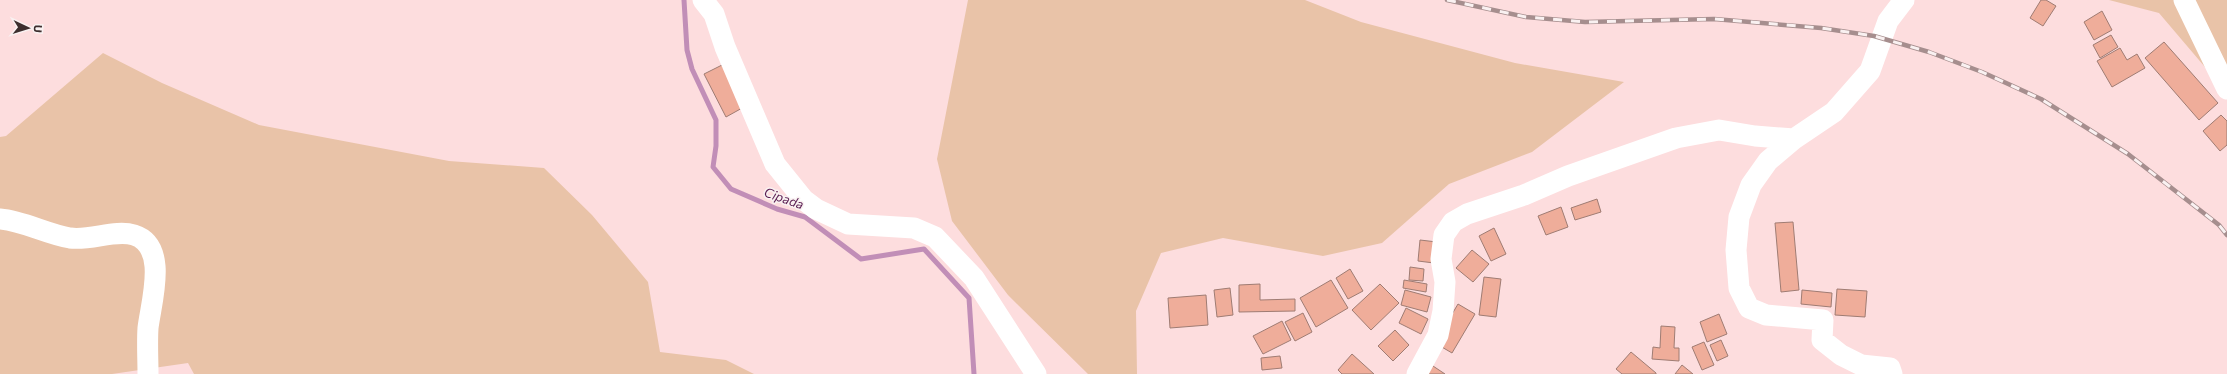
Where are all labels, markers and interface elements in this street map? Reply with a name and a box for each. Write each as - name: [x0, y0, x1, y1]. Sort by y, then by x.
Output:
- north arrow: [8, 8, 48, 48]
- text: U: [32, 24, 45, 33]
- water label: Cipada: [762, 184, 806, 212]

